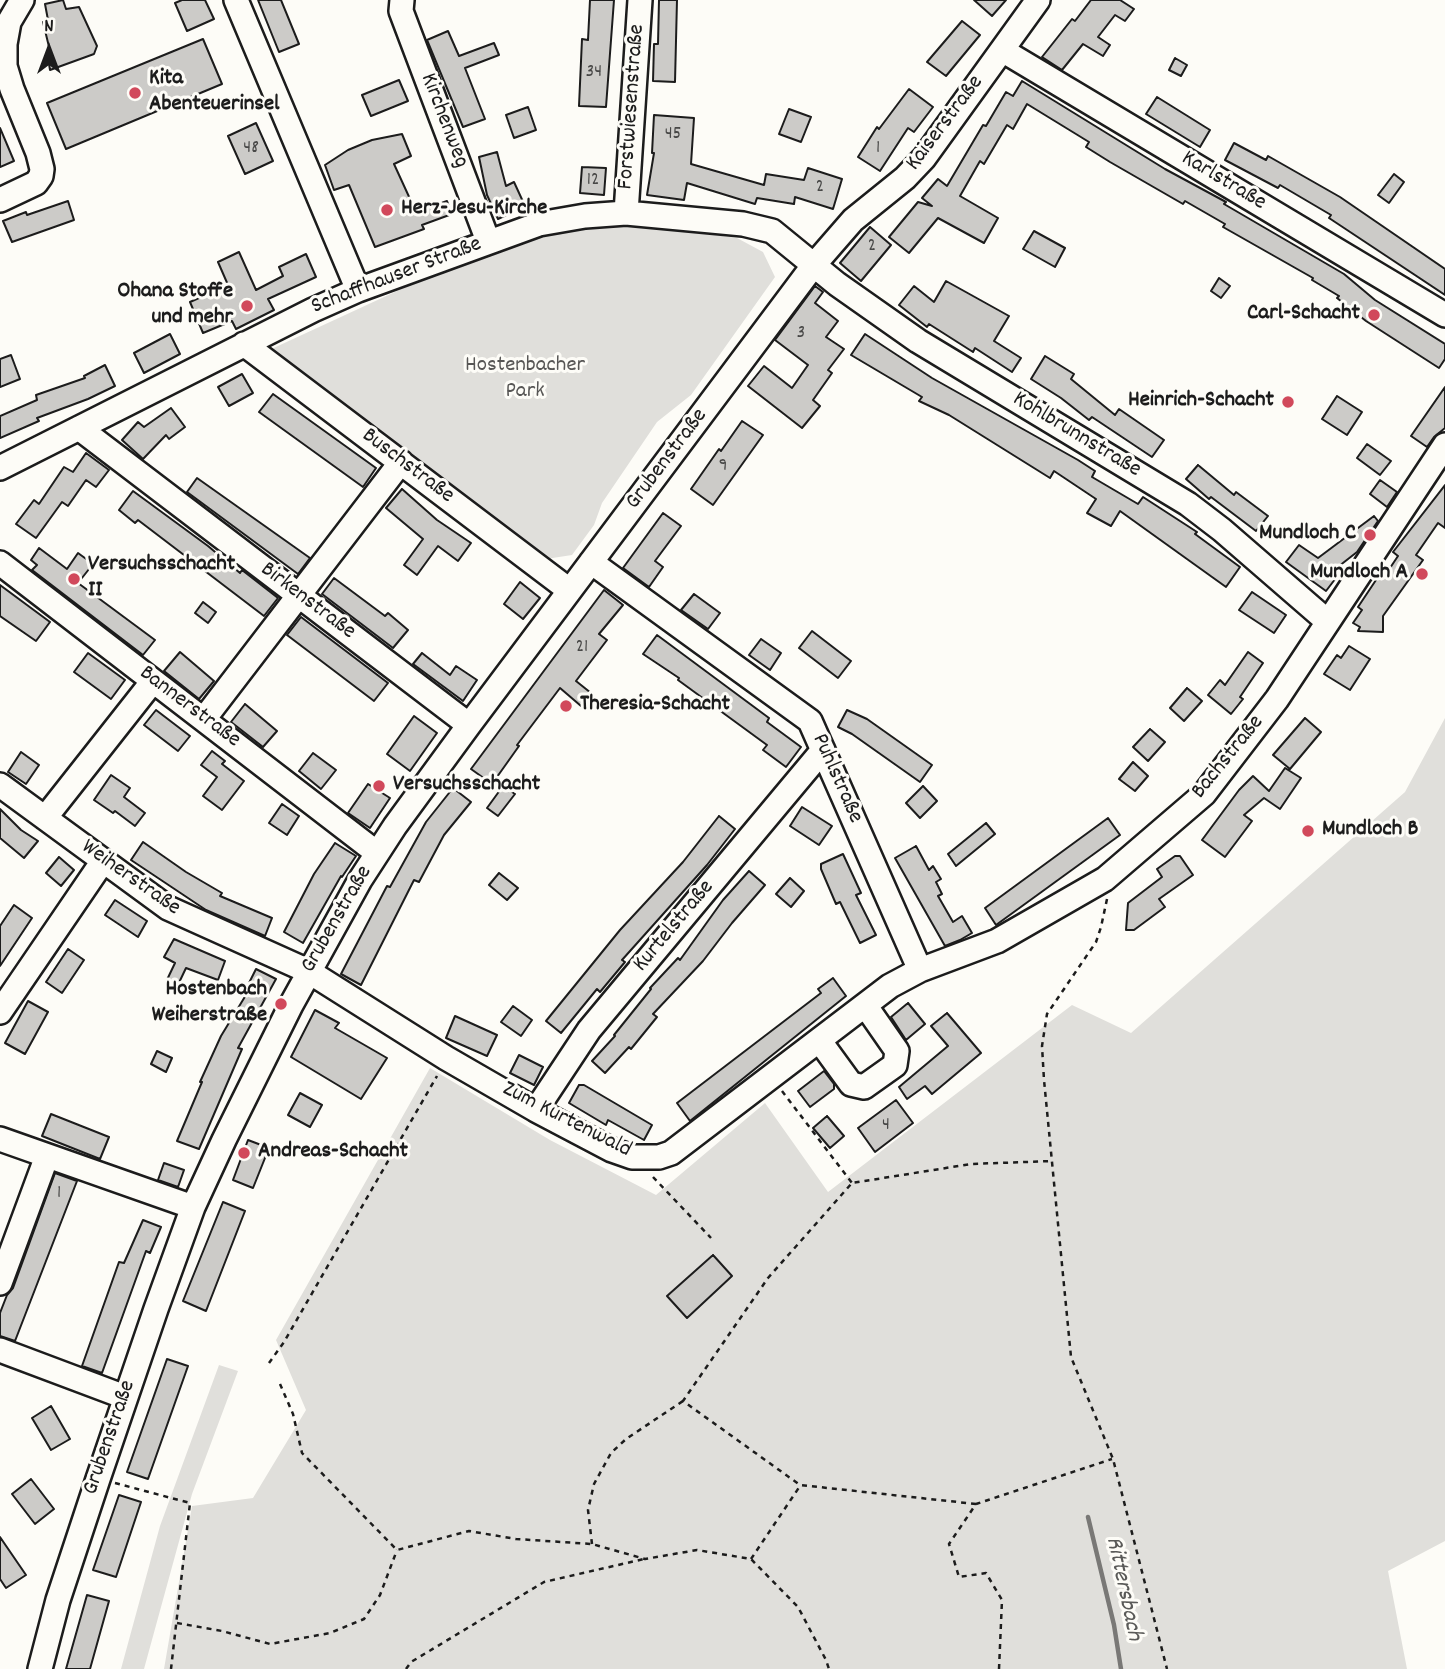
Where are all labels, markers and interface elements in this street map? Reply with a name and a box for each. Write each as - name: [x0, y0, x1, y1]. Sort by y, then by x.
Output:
- north arrow: [14, 14, 84, 84]
- text: N: [44, 14, 54, 41]
- street label: Forstwiesenstraße: [613, 24, 653, 190]
- house number: 34: [586, 62, 602, 84]
- place label: Kita Abenteuerinsel: [149, 66, 280, 120]
- street label: Kirchenweg: [412, 70, 474, 172]
- street label: Kaiserstraße: [901, 71, 991, 177]
- marker: Kita Abenteuerinsel: [127, 85, 143, 101]
- house number: 45: [665, 124, 681, 146]
- house number: 48: [243, 138, 259, 160]
- house number: 1: [876, 138, 880, 160]
- street label: Karlstraße: [1176, 146, 1270, 218]
- house number: 12: [587, 170, 599, 192]
- house number: 2: [816, 177, 824, 199]
- place label: Herz-Jesu-Kirche: [401, 196, 547, 224]
- marker: Herz-Jesu-Kirche: [379, 202, 395, 218]
- street label: Schaffhauser Straße: [308, 232, 486, 322]
- house number: 2: [868, 236, 876, 258]
- place label: Ohana Stoffe und mehr: [117, 279, 233, 333]
- marker: Ohana Stoffe und mehr: [239, 298, 255, 314]
- place label: Carl-Schacht: [1247, 301, 1360, 329]
- marker: Carl-Schacht: [1366, 307, 1382, 323]
- house number: 3: [797, 323, 805, 345]
- park label: Hostenbacher Park: [465, 353, 585, 407]
- street label: Kohlbrunnstraße: [1007, 387, 1145, 485]
- place label: Heinrich-Schacht: [1128, 388, 1274, 416]
- marker: Heinrich-Schacht: [1280, 394, 1296, 410]
- street label: Grubenstraße: [621, 404, 715, 516]
- street label: Buschstraße: [355, 423, 459, 511]
- house number: 9: [719, 456, 727, 478]
- place label: Mundloch C: [1259, 521, 1356, 549]
- marker: Mundloch C: [1362, 527, 1378, 543]
- place label: Versuchsschacht II: [88, 552, 235, 606]
- street label: Birkenstraße: [254, 557, 360, 647]
- place label: Mundloch A: [1310, 560, 1408, 588]
- marker: Mundloch A: [1414, 566, 1430, 582]
- marker: Versuchsschacht II: [66, 571, 82, 587]
- house number: 21: [576, 637, 588, 659]
- street label: Bannerstraße: [133, 661, 245, 755]
- place label: Theresia-Schacht: [580, 692, 730, 720]
- marker: Theresia-Schacht: [558, 698, 574, 714]
- street label: Bachstraße: [1187, 710, 1271, 806]
- street label: Puhlstraße: [804, 730, 868, 828]
- place label: Versuchsschacht: [393, 772, 540, 800]
- marker: Versuchsschacht: [371, 778, 387, 794]
- place label: Mundloch B: [1322, 817, 1418, 845]
- marker: Mundloch B: [1300, 823, 1316, 839]
- street label: Weiherstraße: [75, 835, 185, 923]
- street label: Grubenstraße: [296, 861, 380, 979]
- street label: Kurtelstraße: [629, 875, 721, 979]
- place label: Hostenbach Weiherstraße: [152, 977, 267, 1031]
- marker: Hostenbach Weiherstraße: [273, 996, 289, 1012]
- street label: Zum Kurtenwald: [497, 1077, 635, 1165]
- house number: 4: [882, 1115, 890, 1137]
- place label: Andreas-Schacht: [258, 1139, 408, 1167]
- marker: Andreas-Schacht: [236, 1145, 252, 1161]
- house number: 1: [57, 1183, 61, 1205]
- street label: Grubenstraße: [79, 1377, 143, 1499]
- water label: Rittersbach: [1097, 1534, 1147, 1644]

